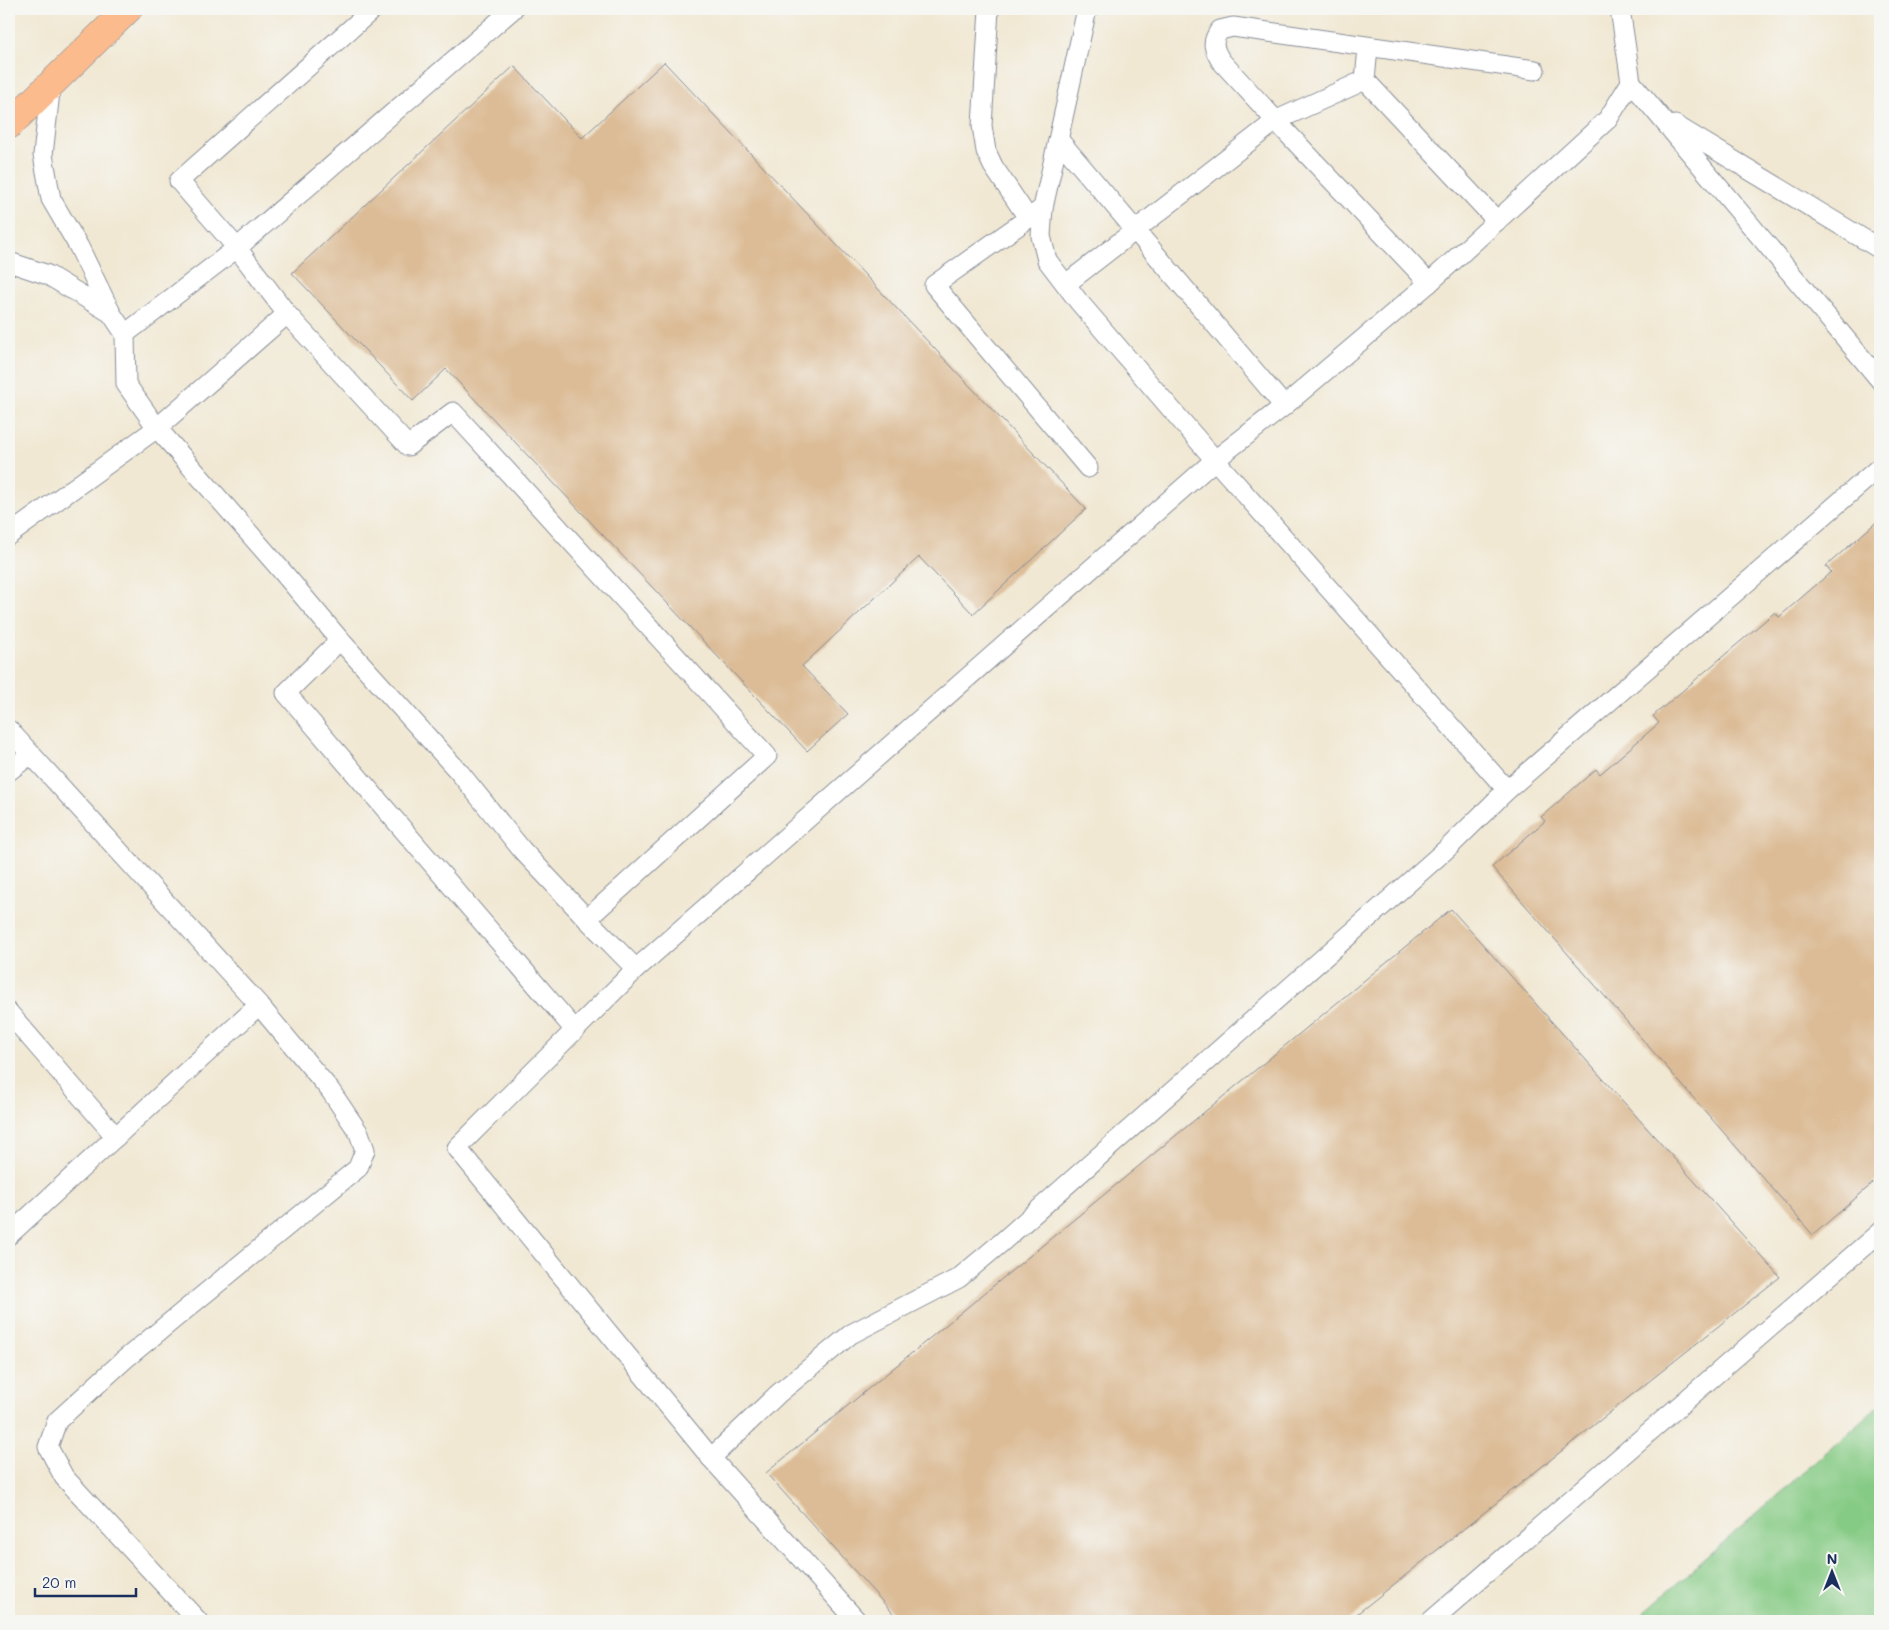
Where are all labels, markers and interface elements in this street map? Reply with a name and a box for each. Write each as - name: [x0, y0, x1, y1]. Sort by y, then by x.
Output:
- north arrow: [1806, 1548, 1856, 1598]
- text: N: [1827, 1549, 1837, 1568]
- scale bar: [35, 1565, 136, 1597]
- text: 20 m: [42, 1572, 76, 1592]

